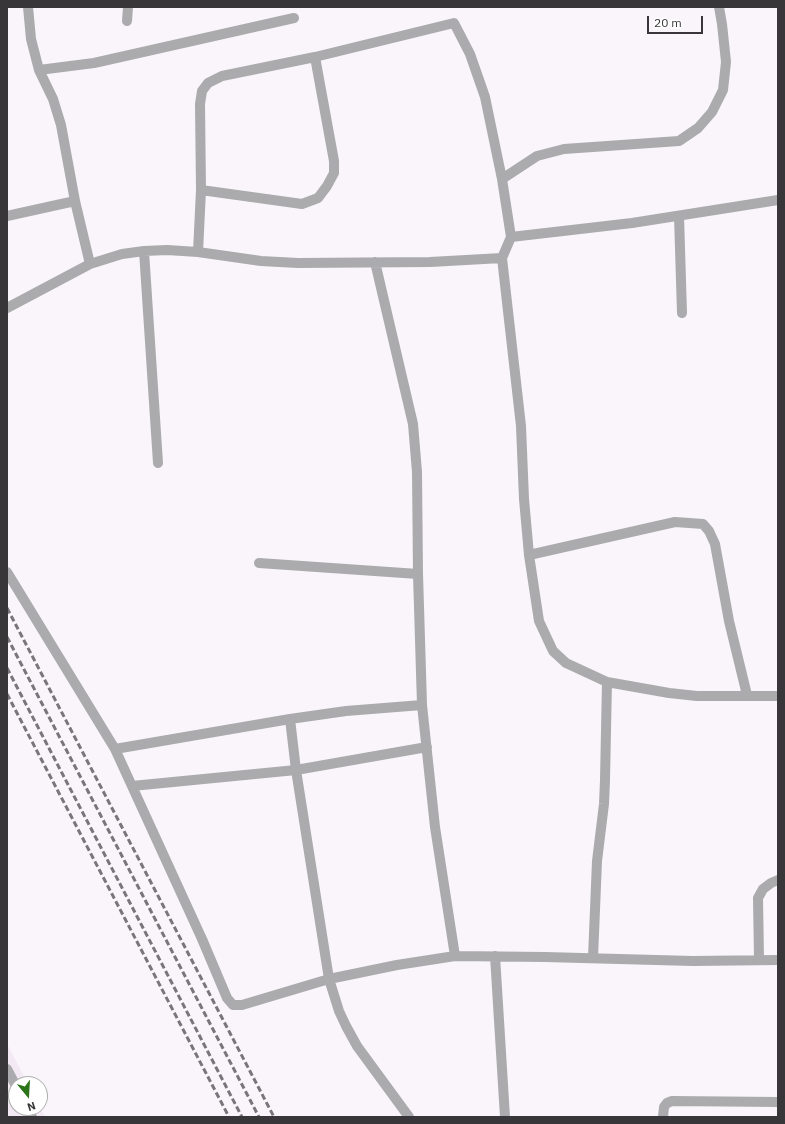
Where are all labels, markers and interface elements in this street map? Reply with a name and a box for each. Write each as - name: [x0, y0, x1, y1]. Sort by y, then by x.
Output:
- scale bar: [649, 8, 705, 34]
- text: 20 m: [654, 15, 682, 30]
- north arrow: [8, 1076, 48, 1116]
- text: N: [25, 1099, 37, 1114]

